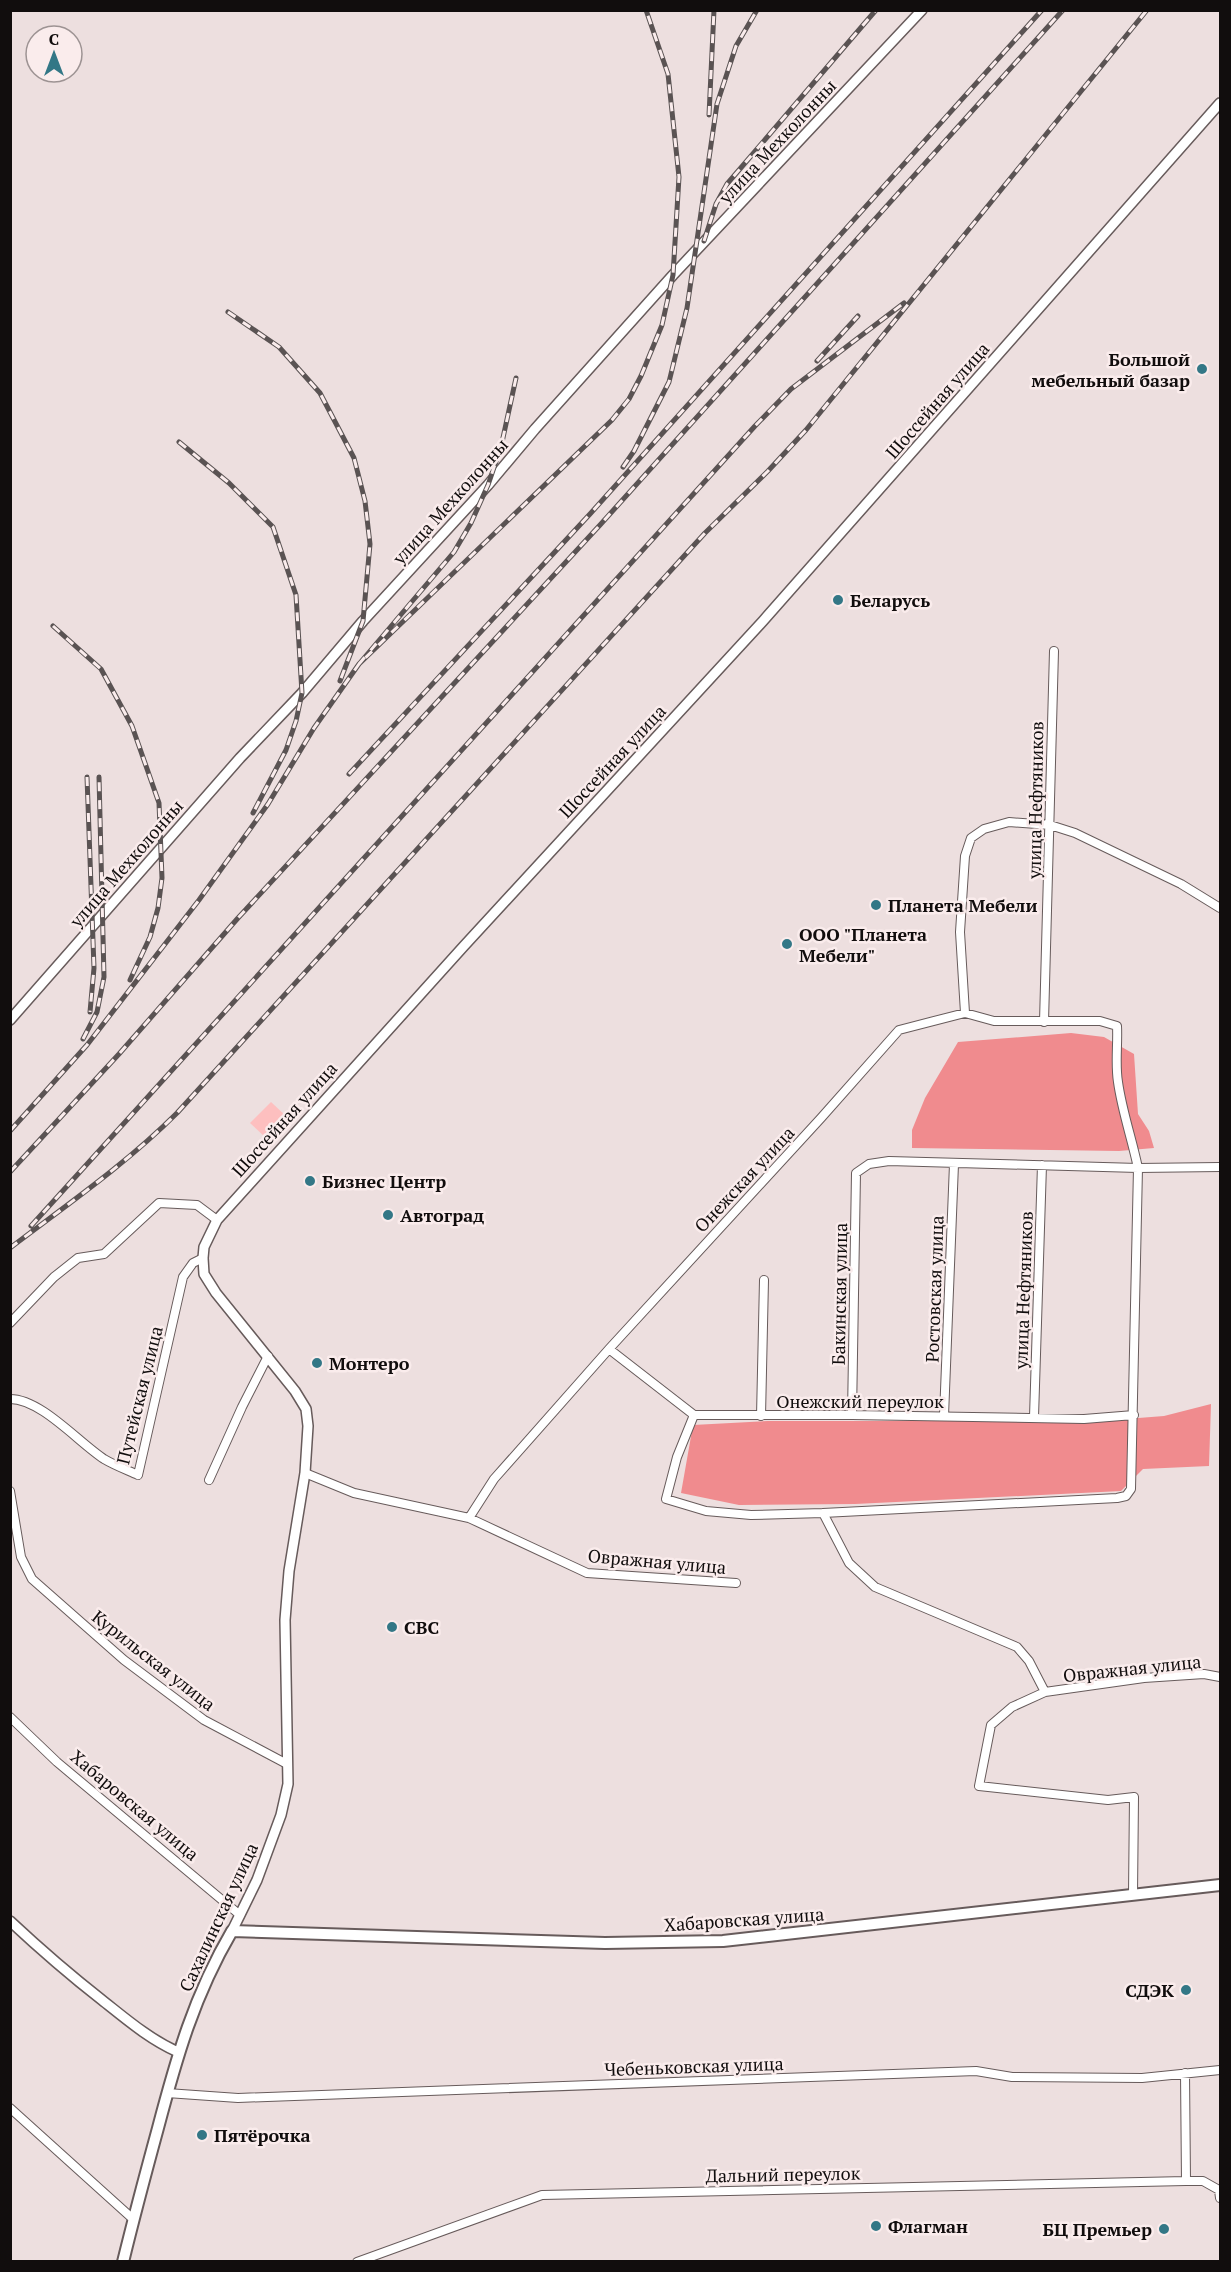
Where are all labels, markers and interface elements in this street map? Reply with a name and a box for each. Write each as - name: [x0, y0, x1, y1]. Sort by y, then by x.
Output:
- north arrow: [24, 24, 84, 84]
- text: С: [49, 28, 59, 50]
- street label: улица Мехколонны: [712, 74, 841, 209]
- street label: Шоссейная улица: [880, 337, 994, 463]
- place label: Большой мебельный базар: [1031, 347, 1190, 392]
- marker: Большой мебельный базар: [1195, 362, 1209, 376]
- street label: улица Мехколонны: [386, 433, 513, 570]
- place label: Беларусь: [850, 588, 930, 612]
- marker: Беларусь: [831, 593, 845, 607]
- street label: Шоссейная улица: [553, 699, 671, 823]
- street label: улица Нефтяников: [1022, 721, 1048, 880]
- street label: улица Мехколонны: [63, 794, 188, 933]
- place label: Планета Мебели: [888, 893, 1037, 917]
- marker: Планета Мебели: [869, 898, 883, 912]
- place label: ООО "Планета Мебели": [799, 922, 927, 967]
- marker: ООО "Планета Мебели": [780, 937, 794, 951]
- street label: Шоссейная улица: [226, 1057, 342, 1181]
- street label: Онежская улица: [689, 1121, 799, 1237]
- place label: Бизнес Центр: [322, 1169, 446, 1193]
- marker: Бизнес Центр: [303, 1174, 317, 1188]
- place label: Автоград: [400, 1203, 484, 1227]
- marker: Автоград: [381, 1208, 395, 1222]
- street label: улица Нефтяников: [1008, 1211, 1038, 1370]
- street label: Ростовская улица: [919, 1215, 949, 1363]
- street label: Бакинская улица: [826, 1223, 852, 1365]
- street label: Путейская улица: [110, 1323, 168, 1467]
- place label: Монтеро: [329, 1351, 410, 1375]
- marker: Монтеро: [310, 1356, 324, 1370]
- street label: Онежский переулок: [776, 1389, 944, 1413]
- street label: Овражная улица: [587, 1543, 727, 1579]
- street label: Курильская улица: [87, 1604, 221, 1716]
- place label: СВС: [404, 1615, 439, 1639]
- marker: СВС: [385, 1620, 399, 1634]
- street label: Овражная улица: [1062, 1649, 1202, 1687]
- street label: Хабаровская улица: [66, 1744, 204, 1866]
- street label: Сахалинская улица: [173, 1839, 263, 1995]
- street label: Хабаровская улица: [663, 1901, 825, 1937]
- place label: СДЭК: [1125, 1978, 1174, 2002]
- marker: СДЭК: [1179, 1983, 1193, 1997]
- street label: Чебеньковская улица: [604, 2051, 784, 2081]
- place label: Пятёрочка: [214, 2123, 310, 2147]
- marker: Пятёрочка: [195, 2128, 209, 2142]
- street label: Дальний переулок: [705, 2161, 861, 2187]
- place label: Флагман: [888, 2214, 968, 2238]
- place label: БЦ Премьер: [1042, 2217, 1152, 2241]
- marker: Флагман: [869, 2219, 883, 2233]
- marker: БЦ Премьер: [1157, 2222, 1171, 2236]

